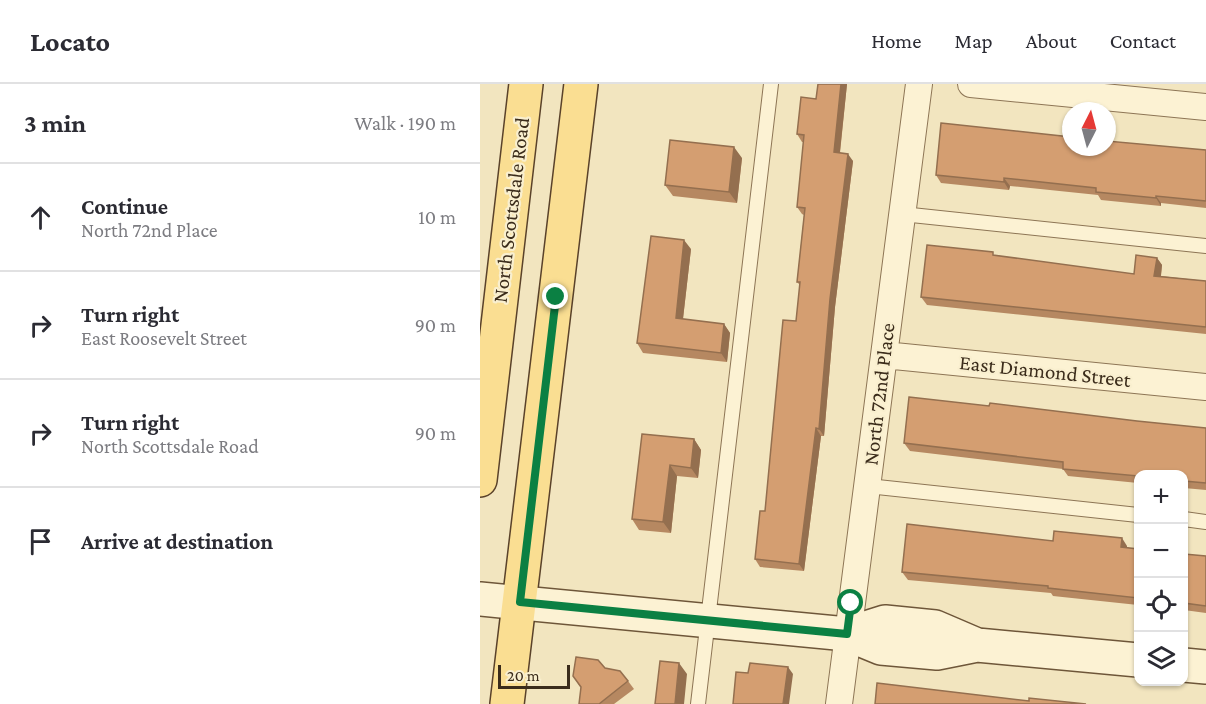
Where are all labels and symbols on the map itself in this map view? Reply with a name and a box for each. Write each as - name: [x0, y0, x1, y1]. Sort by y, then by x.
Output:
- north arrow: [1062, 102, 1116, 156]
- street label: North Scottsdale Road: [488, 116, 534, 304]
- route end: [542, 283, 568, 309]
- street label: North 72nd Place: [858, 321, 900, 467]
- street label: East Diamond Street: [958, 350, 1133, 392]
- route start: [837, 589, 863, 615]
- scale bar: [498, 662, 570, 690]

